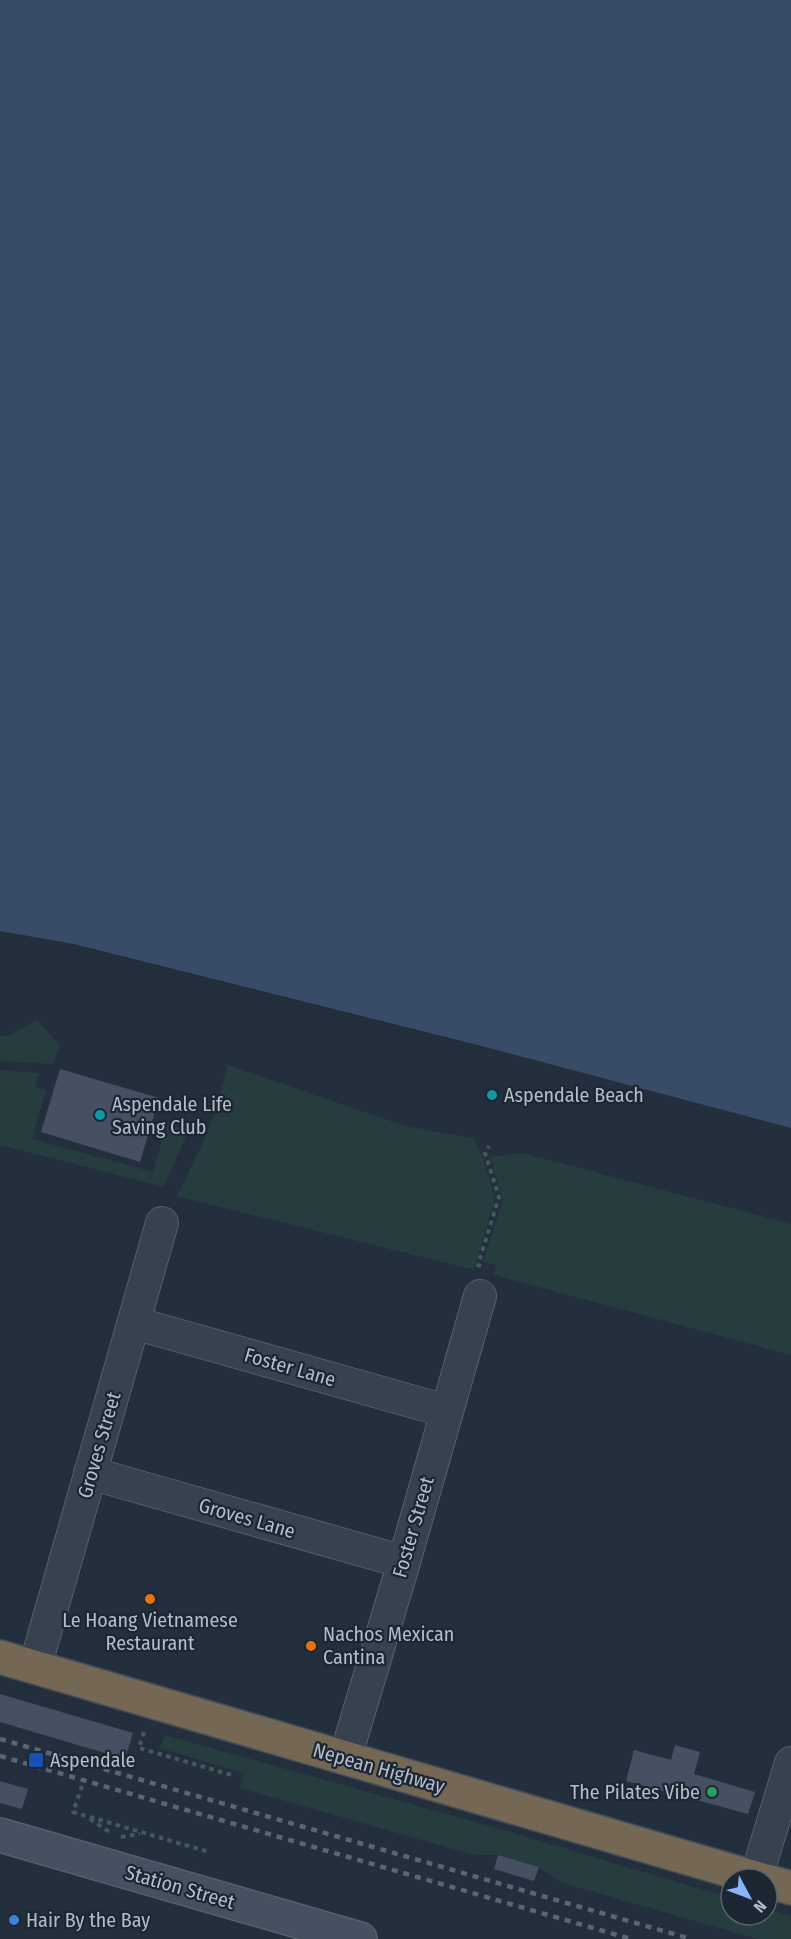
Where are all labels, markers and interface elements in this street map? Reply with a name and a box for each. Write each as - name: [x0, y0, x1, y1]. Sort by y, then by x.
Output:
- place label: Aspendale Beach: [504, 1083, 644, 1107]
- marker: Aspendale Beach: [485, 1088, 499, 1102]
- place label: Aspendale Life Saving Club: [112, 1092, 232, 1139]
- marker: Aspendale Life Saving Club: [93, 1108, 107, 1122]
- street label: Foster Lane: [242, 1343, 338, 1391]
- street label: Groves Street: [72, 1389, 126, 1501]
- street label: Foster Street: [387, 1473, 439, 1580]
- street label: Groves Lane: [196, 1493, 298, 1543]
- marker: Le Hoang Vietnamese Restaurant: [143, 1592, 157, 1606]
- place label: Le Hoang Vietnamese Restaurant: [62, 1608, 238, 1655]
- place label: Nachos Mexican Cantina: [323, 1622, 454, 1669]
- marker: Nachos Mexican Cantina: [304, 1639, 318, 1653]
- street label: Nepean Highway: [310, 1738, 448, 1798]
- place label: Aspendale: [50, 1748, 136, 1772]
- marker: Aspendale: [27, 1751, 45, 1769]
- place label: The Pilates Vibe: [570, 1780, 700, 1804]
- marker: The Pilates Vibe: [705, 1785, 719, 1799]
- street label: Station Street: [123, 1860, 238, 1914]
- north arrow: [719, 1867, 779, 1927]
- text: N: [750, 1897, 770, 1916]
- place label: Hair By the Bay: [26, 1908, 150, 1932]
- marker: Hair By the Bay: [7, 1913, 21, 1927]

